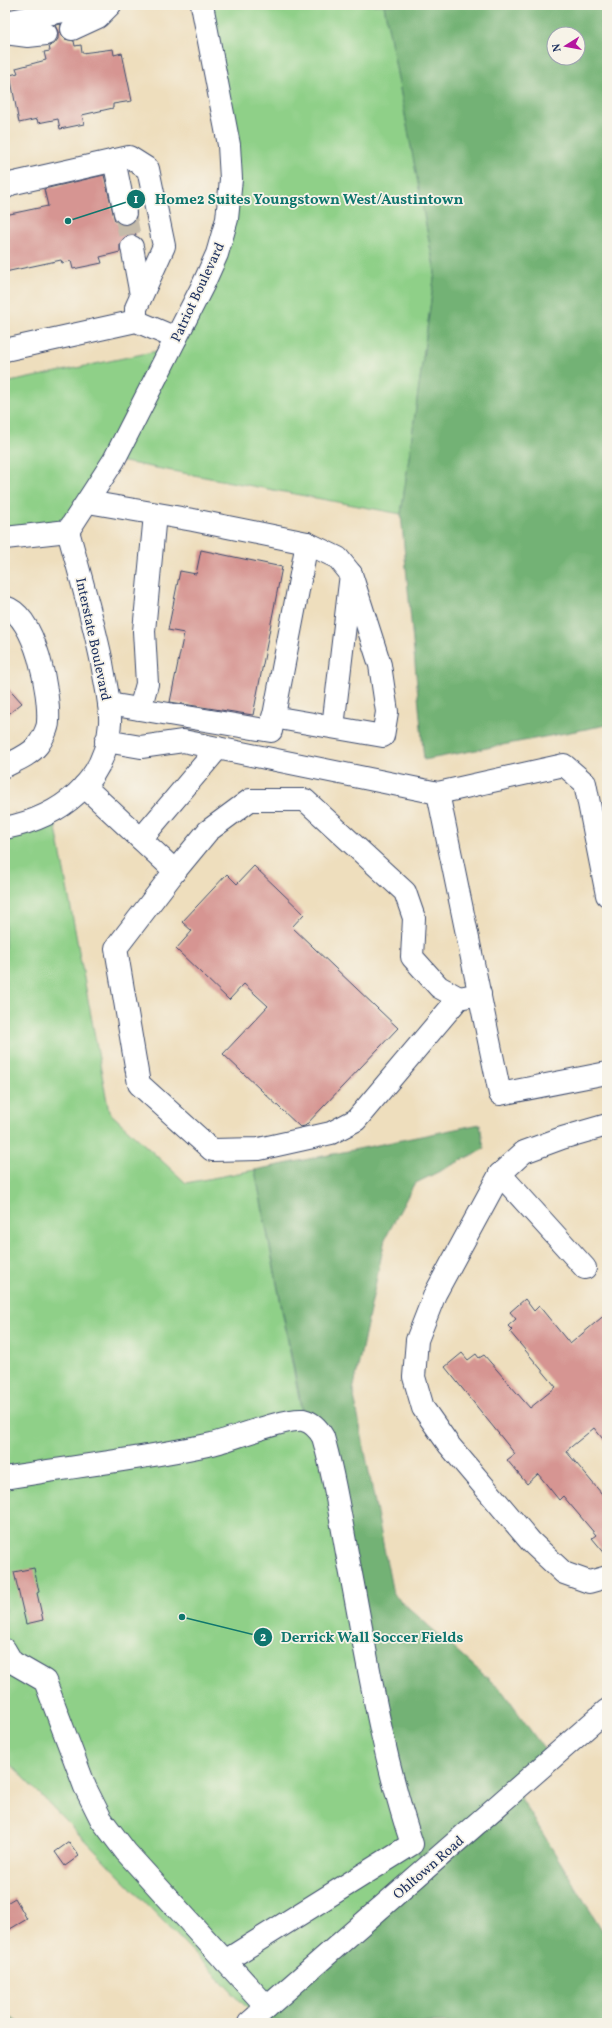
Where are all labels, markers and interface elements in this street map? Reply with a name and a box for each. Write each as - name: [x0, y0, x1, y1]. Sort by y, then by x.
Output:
- north arrow: [546, 26, 586, 66]
- text: N: [550, 42, 566, 53]
- callout: Home2 Suites Youngstown West/Austintown: [126, 186, 471, 213]
- text: Home2 Suites Youngstown West/Austintown: [155, 190, 463, 211]
- text: 1: [134, 192, 139, 208]
- street label: Patriot Boulevard: [167, 240, 230, 346]
- street label: Interstate Boulevard: [70, 576, 115, 703]
- callout: Derrick Wall Soccer Fields: [253, 1623, 471, 1650]
- text: Derrick Wall Soccer Fields: [281, 1628, 463, 1649]
- text: 2: [260, 1630, 266, 1646]
- street label: Ohltown Road: [389, 1832, 469, 1904]

